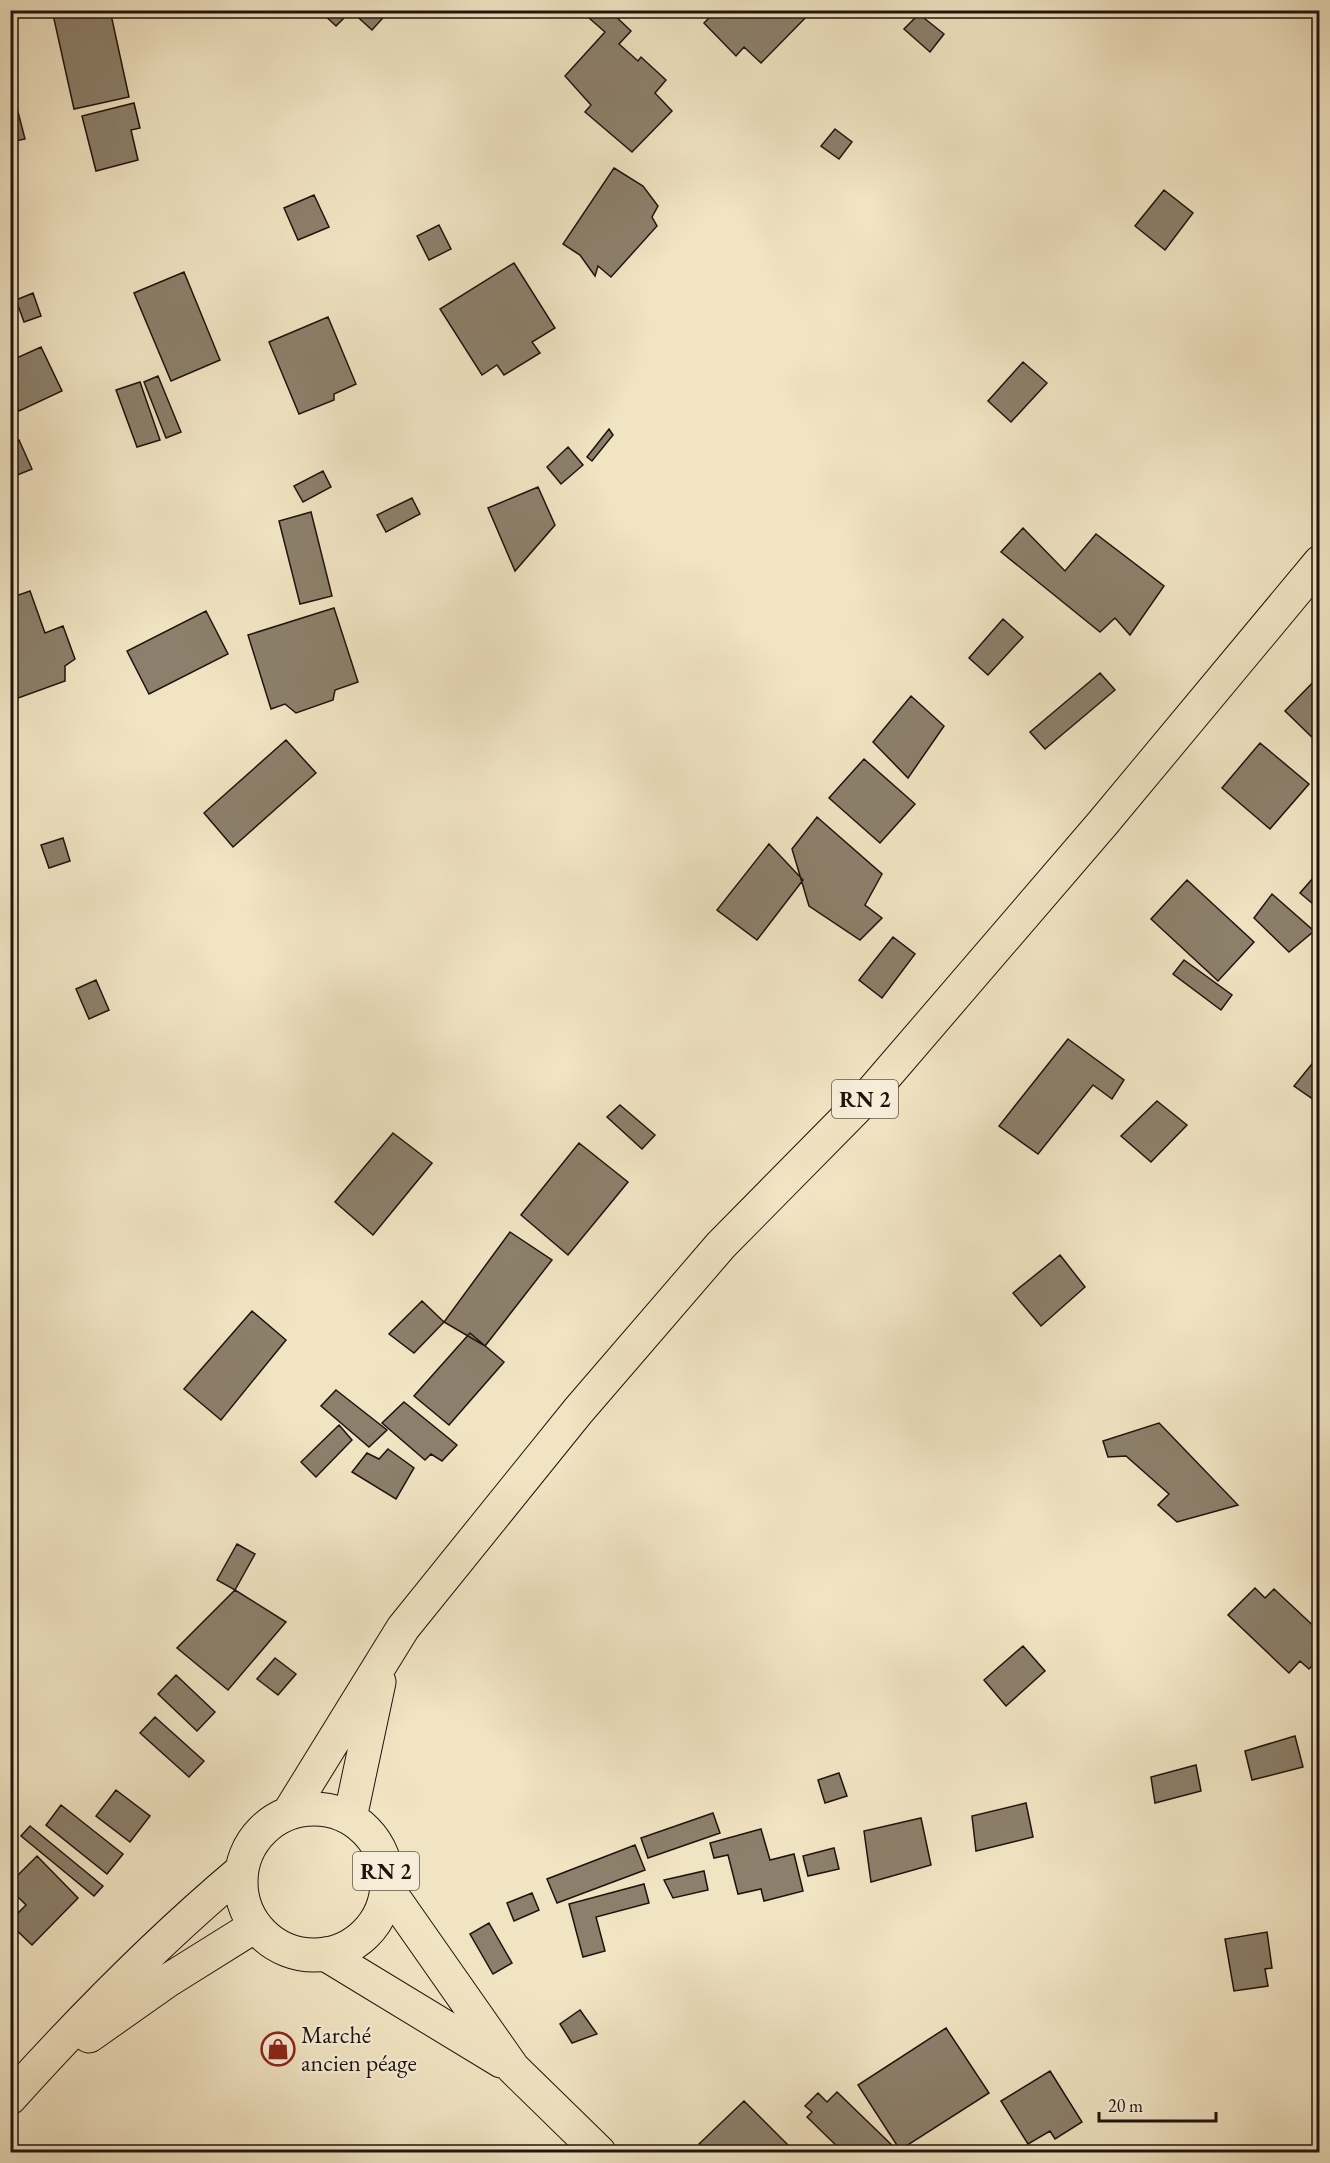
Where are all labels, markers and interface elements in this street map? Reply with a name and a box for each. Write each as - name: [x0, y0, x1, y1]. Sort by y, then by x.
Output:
- road number: RN 2: [832, 1080, 898, 1118]
- road number: RN 2: [353, 1852, 419, 1890]
- place label: Marché ancien péage: [301, 2019, 417, 2078]
- shop icon: Marché ancien péage: [260, 2031, 296, 2067]
- scale bar: [1099, 2085, 1216, 2123]
- text: 20 m: [1108, 2094, 1143, 2117]

